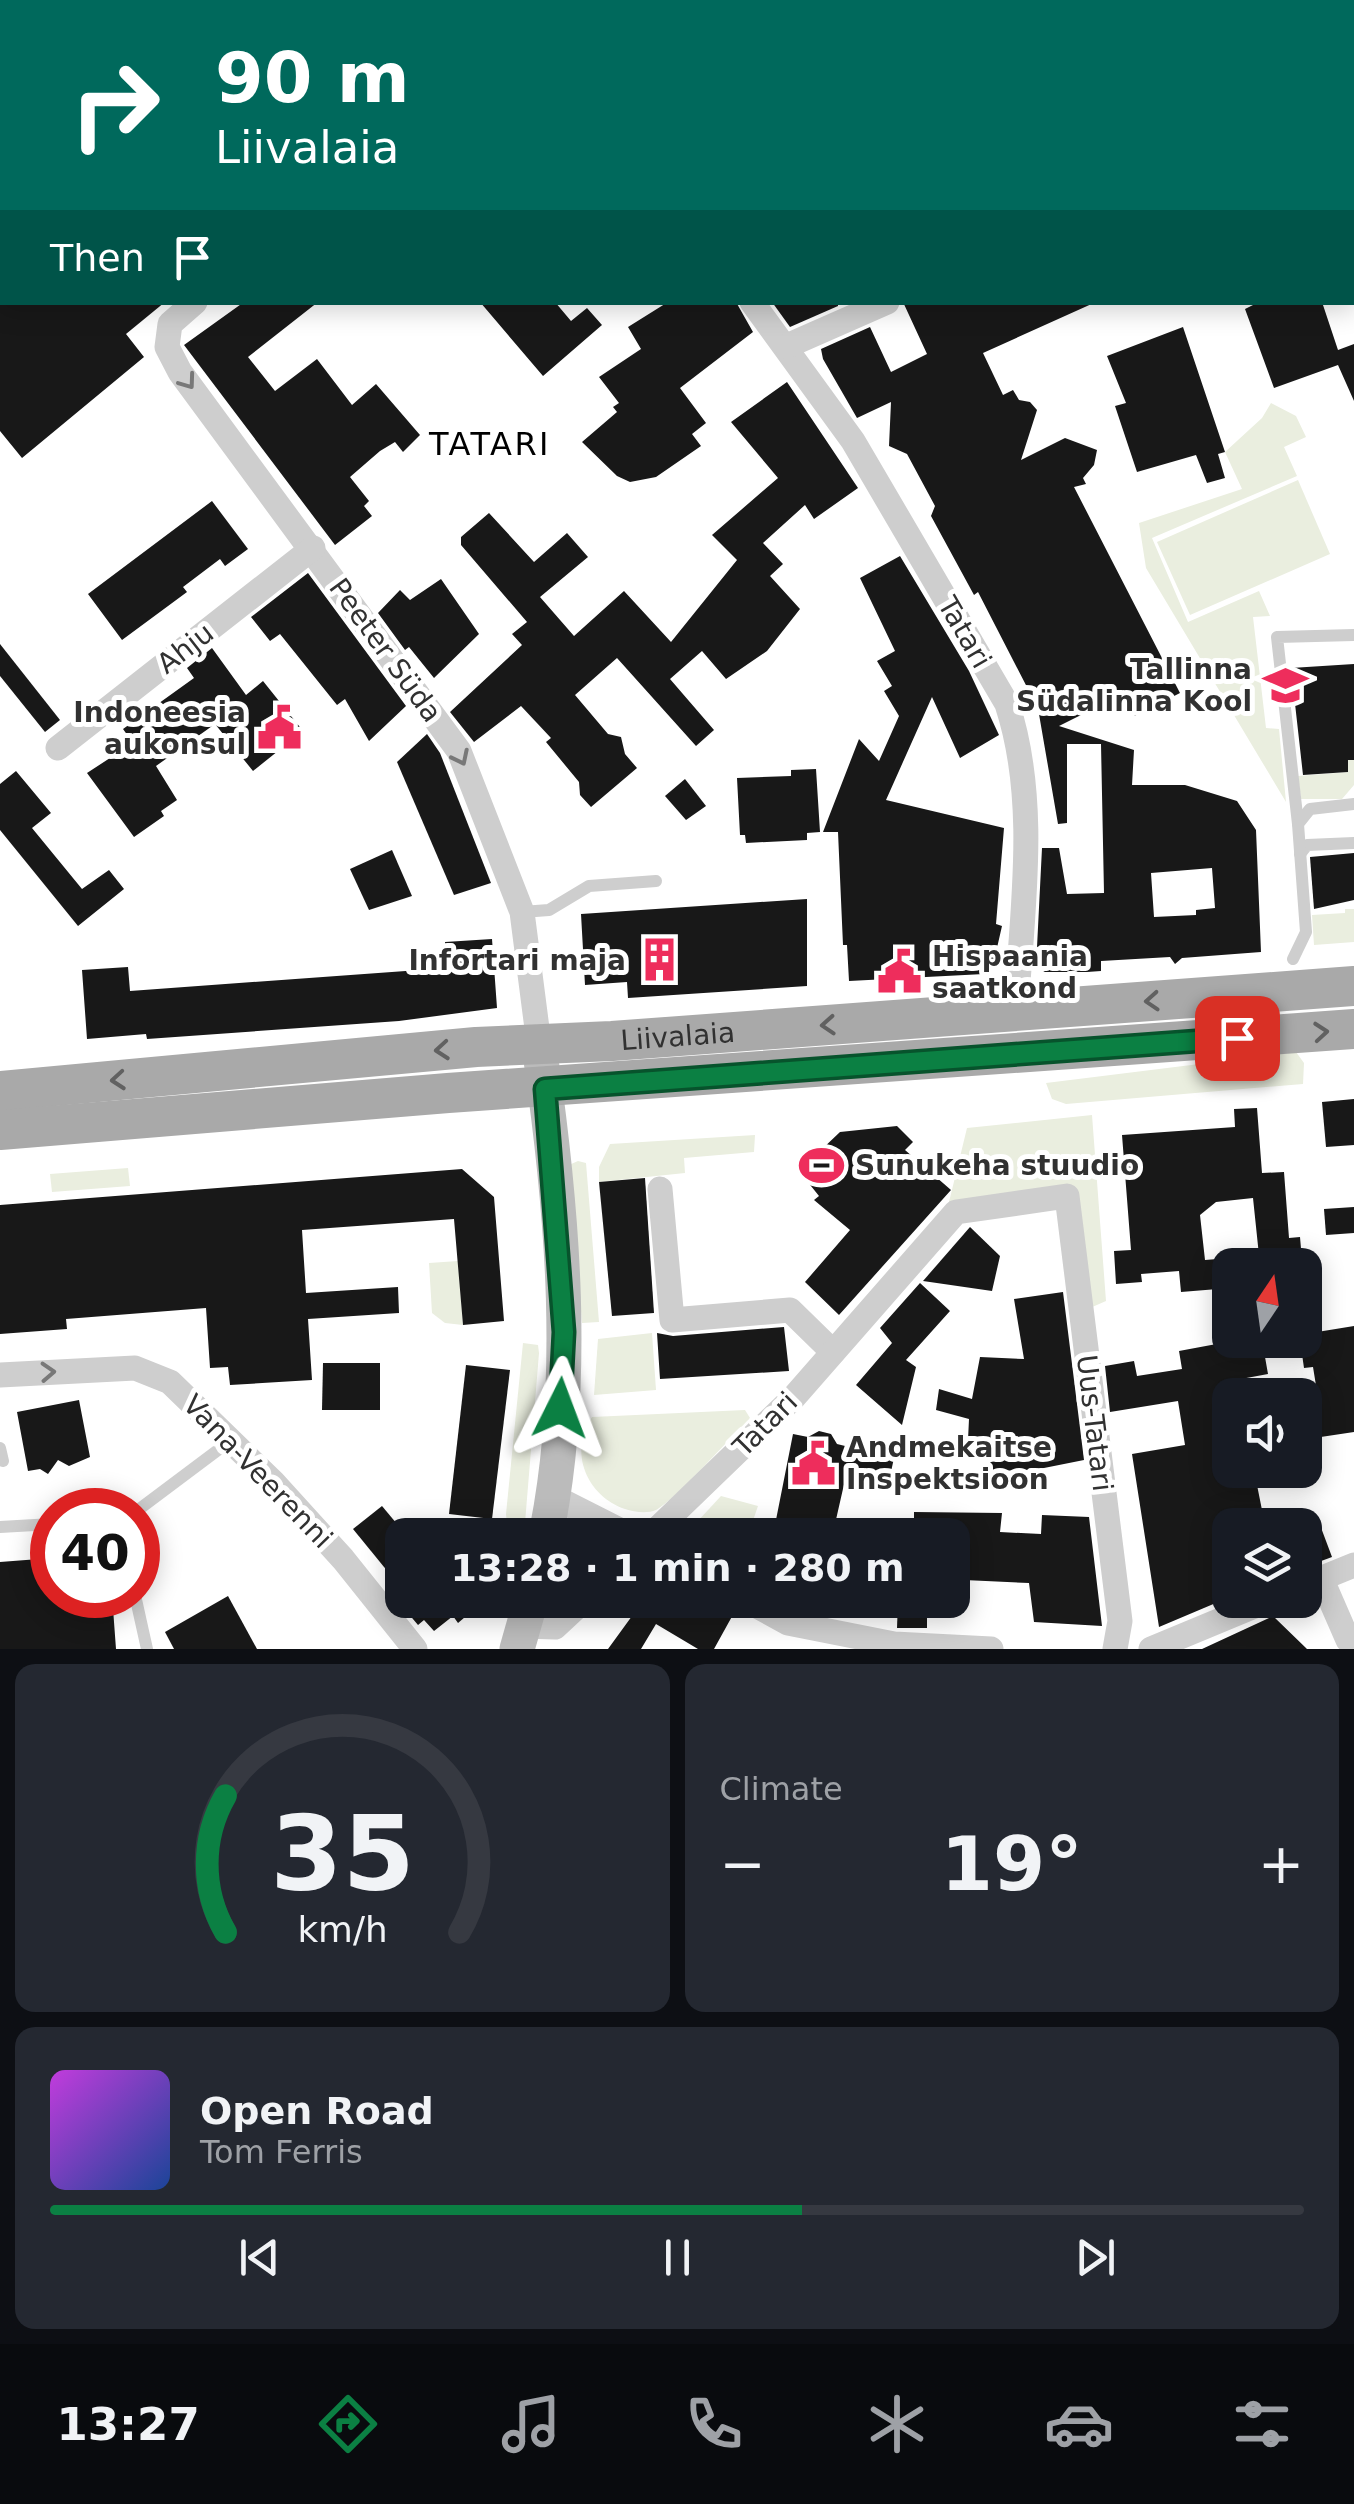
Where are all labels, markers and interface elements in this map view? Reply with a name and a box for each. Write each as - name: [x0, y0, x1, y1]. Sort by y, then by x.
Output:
- text: 90 m: [215, 37, 410, 119]
- icon: right: [50, 40, 180, 170]
- text: Liivalaia: [215, 121, 399, 174]
- icon: arrive: [165, 230, 220, 285]
- text: Then: [50, 236, 145, 280]
- one-way arrow: [176, 371, 194, 389]
- district label: TATARI: [428, 425, 551, 463]
- street label: Peeter Süda: [322, 572, 449, 729]
- street label: Tatari: [931, 590, 998, 674]
- street label: Ahju: [151, 616, 220, 681]
- place label: Tallinna Südalinna Kool: [1016, 653, 1252, 718]
- school or university icon: Tallinna Südalinna Kool: [1261, 661, 1309, 709]
- place label: Indoneesia aukonsul: [73, 696, 246, 761]
- public building icon: Indoneesia aukonsul: [255, 704, 303, 752]
- one-way arrow: [448, 748, 468, 766]
- building icon: Infortari maja: [635, 936, 683, 984]
- place label: Hispaania saatkond: [932, 940, 1088, 1005]
- place label: Infortari maja: [408, 944, 626, 977]
- public building icon: Hispaania saatkond: [875, 948, 923, 996]
- one-way arrow: [1144, 990, 1160, 1012]
- pin: [1195, 996, 1280, 1081]
- icon: arrive: [1210, 1011, 1265, 1066]
- one-way arrow: [820, 1014, 836, 1035]
- street label: Liivalaia: [619, 1016, 736, 1057]
- one-way arrow: [1314, 1021, 1330, 1043]
- one-way arrow: [433, 1038, 449, 1060]
- one-way arrow: [110, 1068, 126, 1090]
- sports icon: Sunukeha stuudio: [798, 1141, 846, 1189]
- place label: Sunukeha stuudio: [855, 1149, 1139, 1182]
- north arrow: [1212, 1248, 1322, 1358]
- map controls: [1212, 1248, 1322, 1618]
- street label: Uus-Tatari: [1070, 1353, 1119, 1493]
- position arrow: [508, 1356, 612, 1460]
- one-way arrow: [40, 1362, 56, 1383]
- button: sound: [1212, 1378, 1322, 1488]
- street label: Tatari: [726, 1385, 804, 1464]
- street label: Vana-Veerenni: [176, 1388, 339, 1555]
- place label: Andmekaitse Inspektsioon: [846, 1431, 1052, 1496]
- public building icon: Andmekaitse Inspektsioon: [789, 1439, 837, 1487]
- speed limit sign: 40: [30, 1488, 160, 1618]
- button: layers: [1212, 1508, 1322, 1618]
- text: 13:28 · 1 min · 280 m: [450, 1546, 905, 1590]
- text: Climate: [720, 1770, 843, 1808]
- text: 35: [270, 1793, 415, 1915]
- text: 19°: [941, 1820, 1083, 1908]
- text: −: [720, 1832, 766, 1896]
- text: +: [1258, 1832, 1304, 1896]
- text: km/h: [297, 1909, 387, 1950]
- text: Open Road: [200, 2089, 434, 2133]
- text: Tom Ferris: [200, 2133, 363, 2171]
- icon: previous: [232, 2230, 287, 2285]
- icon: pause: [650, 2230, 705, 2285]
- icon: next: [1068, 2230, 1123, 2285]
- icon: directions: [313, 2389, 383, 2459]
- icon: music: [496, 2389, 566, 2459]
- icon: phone: [679, 2389, 749, 2459]
- icon: climate: [862, 2389, 932, 2459]
- icon: car: [1044, 2389, 1114, 2459]
- icon: filters: [1227, 2389, 1297, 2459]
- text: 13:27: [56, 2398, 200, 2451]

